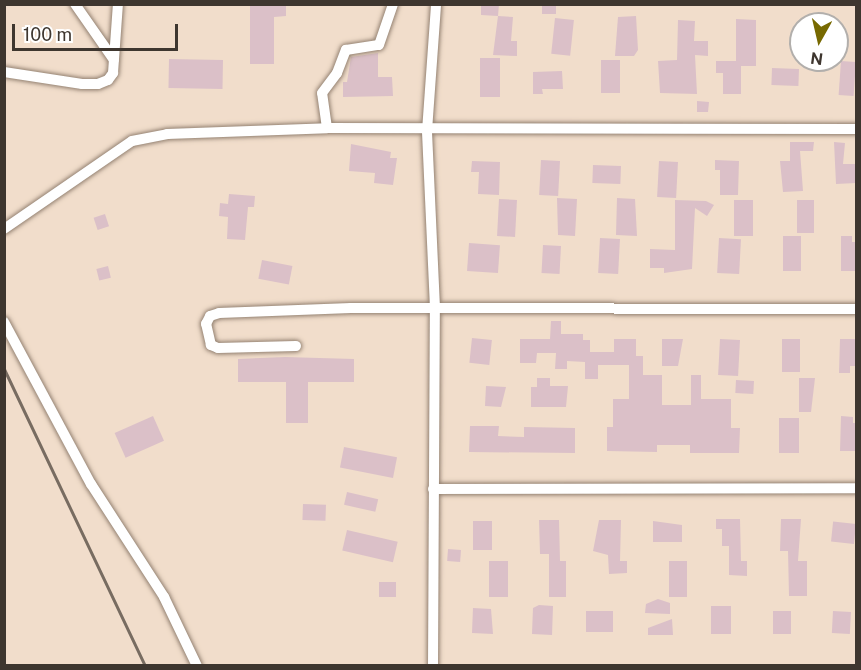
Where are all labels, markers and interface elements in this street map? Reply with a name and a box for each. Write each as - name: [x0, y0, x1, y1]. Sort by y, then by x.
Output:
- scale bar: [15, 12, 182, 50]
- north arrow: [789, 12, 849, 72]
- text: 100 m: [23, 24, 72, 45]
- text: N: [809, 48, 824, 69]

